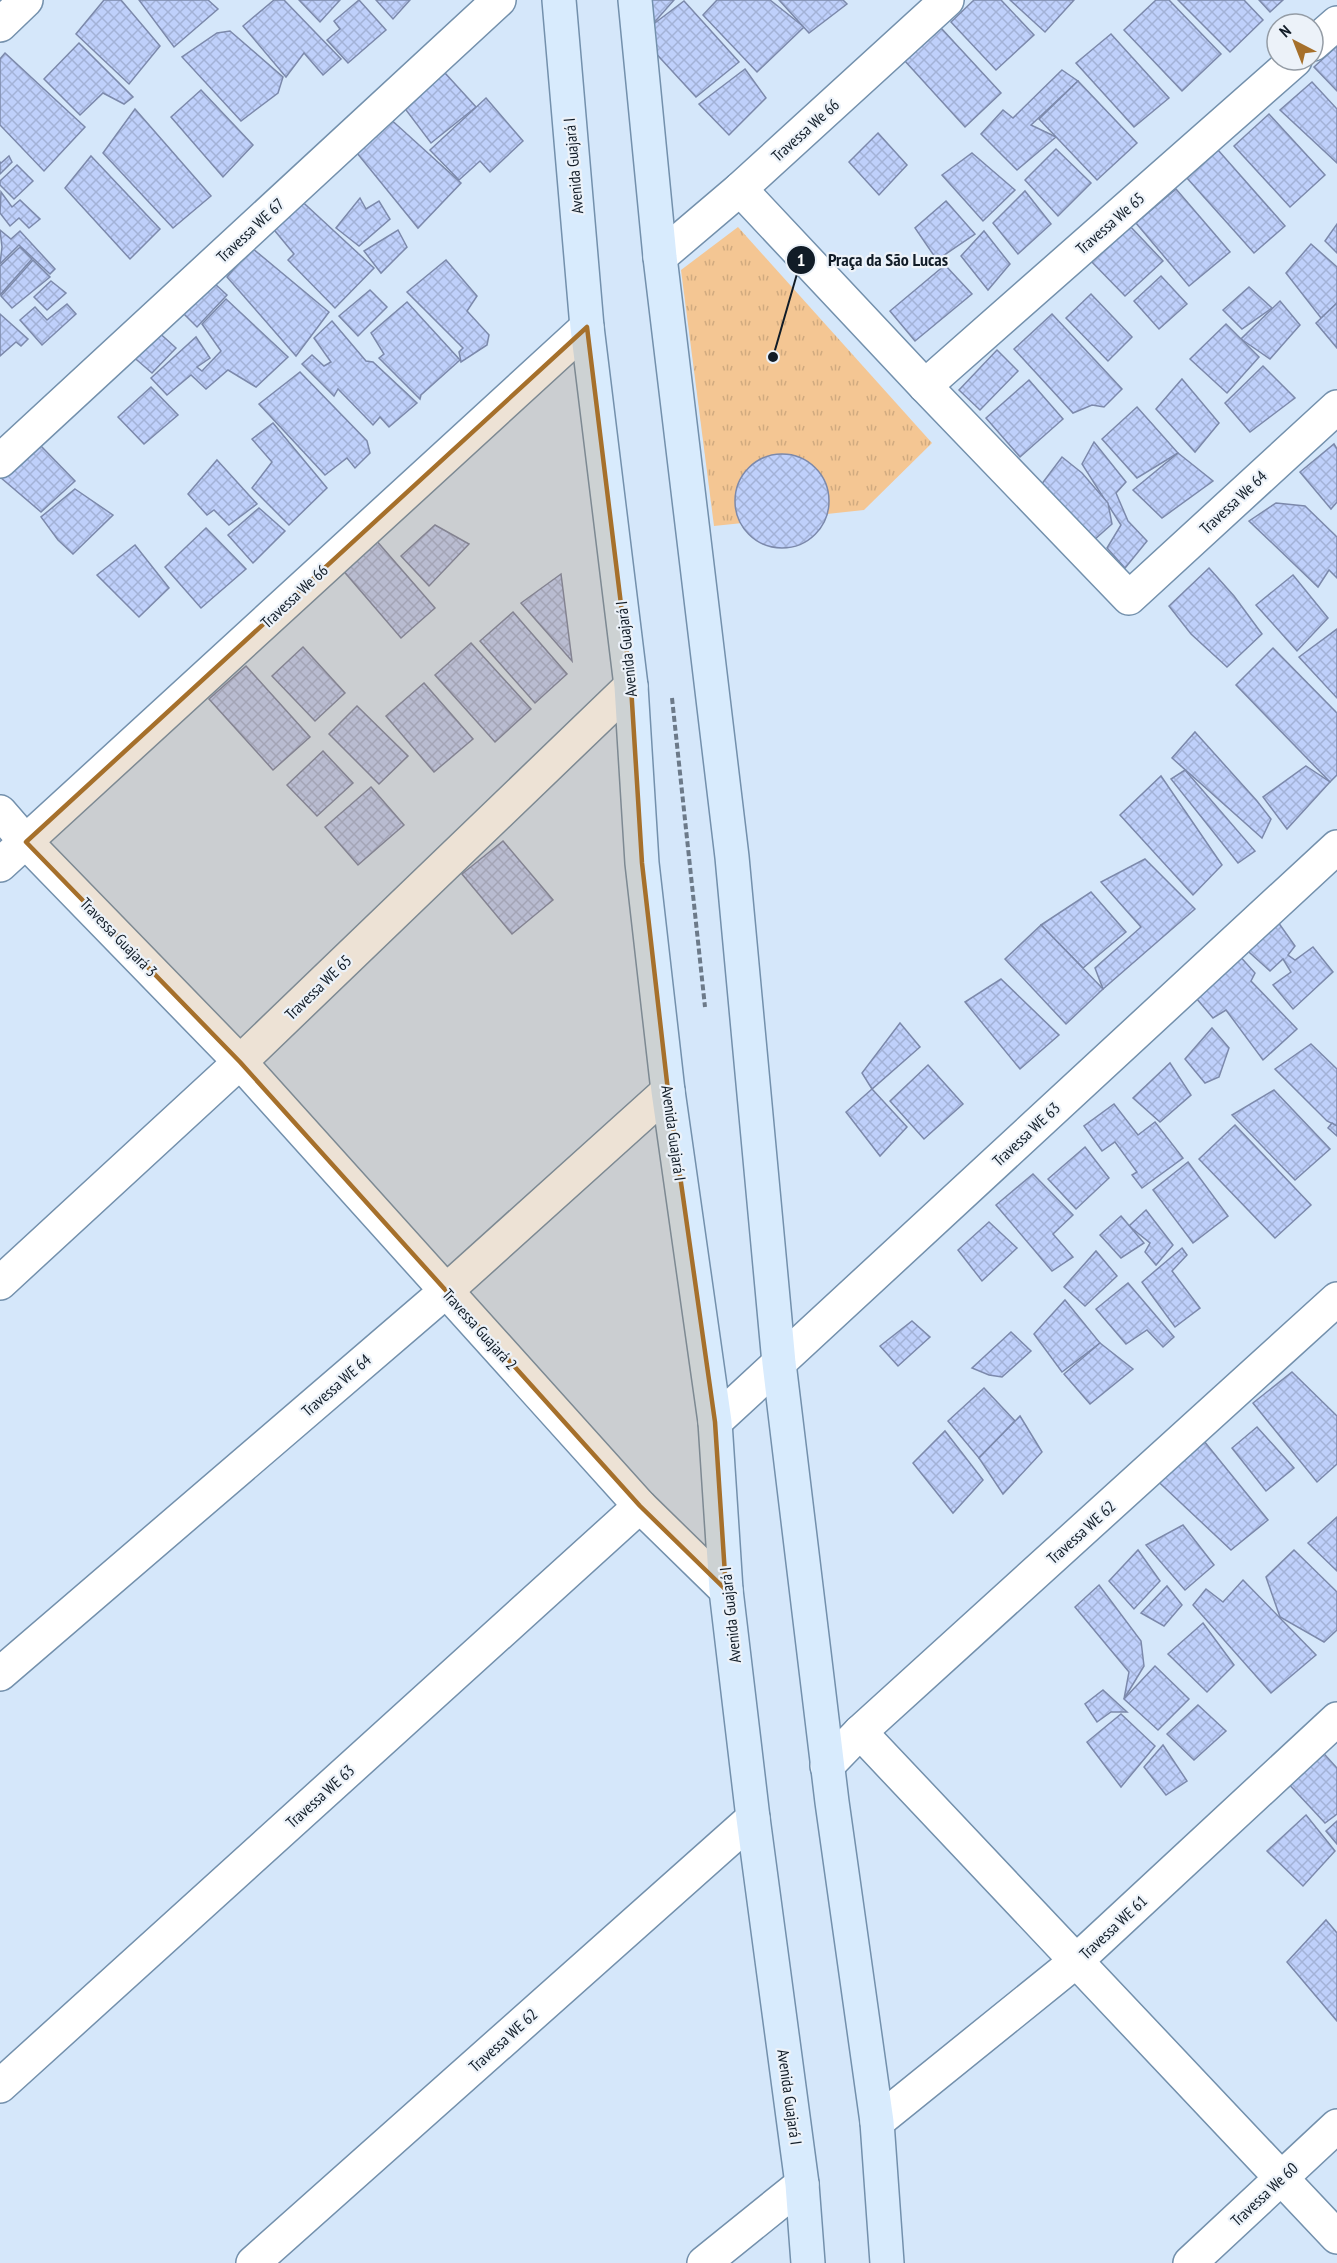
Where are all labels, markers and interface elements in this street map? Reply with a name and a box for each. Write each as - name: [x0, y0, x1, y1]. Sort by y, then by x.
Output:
- north arrow: [1265, 12, 1325, 72]
- text: N: [1275, 21, 1295, 41]
- street label: Travessa We 66: [767, 94, 843, 166]
- street label: Avenida Guajará I: [559, 117, 587, 215]
- street label: Travessa We 65: [1072, 188, 1148, 258]
- street label: Travessa WE 67: [212, 194, 288, 266]
- callout: Praça da São Lucas: [786, 242, 960, 278]
- text: 1: [797, 248, 805, 271]
- text: Praça da São Lucas: [828, 248, 948, 271]
- street label: Travessa We 64: [1195, 466, 1271, 538]
- street label: Travessa We 66: [256, 560, 332, 632]
- street label: Avenida Guajará I: [611, 600, 641, 698]
- street label: Travessa Guajará 3: [76, 893, 162, 981]
- street label: Travessa WE 65: [280, 950, 356, 1024]
- street label: Avenida Guajará I: [657, 1084, 691, 1182]
- street label: Travessa WE 63: [988, 1098, 1064, 1170]
- street label: Travessa Guajará 2: [438, 1284, 522, 1374]
- street label: Travessa WE 64: [297, 1350, 375, 1420]
- street label: Travessa WE 62: [1043, 1496, 1119, 1568]
- street label: Avenida Guajará I: [715, 1566, 745, 1664]
- street label: Travessa WE 63: [282, 1760, 358, 1832]
- street label: Travessa WE 61: [1075, 1891, 1151, 1963]
- street label: Travessa WE 62: [465, 2004, 541, 2076]
- street label: Avenida Guajará I: [773, 2048, 807, 2146]
- street label: Travessa We 60: [1226, 2158, 1302, 2230]

